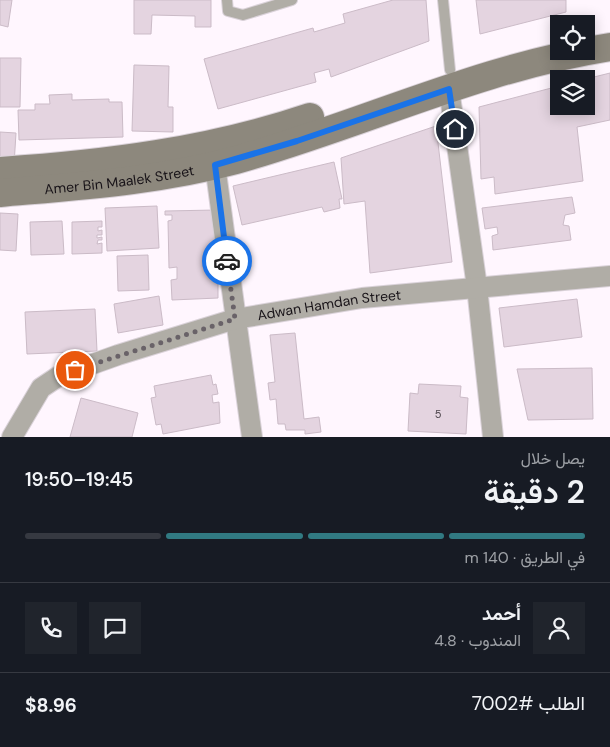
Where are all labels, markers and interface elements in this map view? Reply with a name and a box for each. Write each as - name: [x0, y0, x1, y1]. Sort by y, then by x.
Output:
- map controls: [550, 15, 595, 115]
- button: locate: [550, 15, 595, 60]
- button: layers: [550, 70, 595, 115]
- pin: [434, 108, 476, 150]
- icon: home: [441, 115, 469, 143]
- street label: Amer Bin Maalek Street: [44, 161, 196, 198]
- courier: [202, 236, 252, 286]
- icon: car: [213, 247, 241, 275]
- street label: Adwan Hamdan Street: [256, 286, 402, 324]
- pin: [54, 349, 96, 391]
- icon: bag: [61, 356, 89, 384]
- house number: 5: [435, 407, 442, 421]
- text: يصل خلال: [521, 448, 585, 469]
- text: 19:45–19:50: [25, 467, 133, 492]
- text: 2 دقيقة: [484, 471, 585, 513]
- text: في الطريق · 140 m: [465, 547, 585, 568]
- text: أحمد: [482, 601, 521, 626]
- button: phone: [25, 602, 77, 654]
- button: chat: [89, 602, 141, 654]
- button: person: [533, 602, 585, 654]
- text: المندوب · 4.8: [434, 630, 521, 651]
- text: الطلب #7002: [472, 691, 585, 716]
- text: $8.96: [25, 693, 77, 718]

